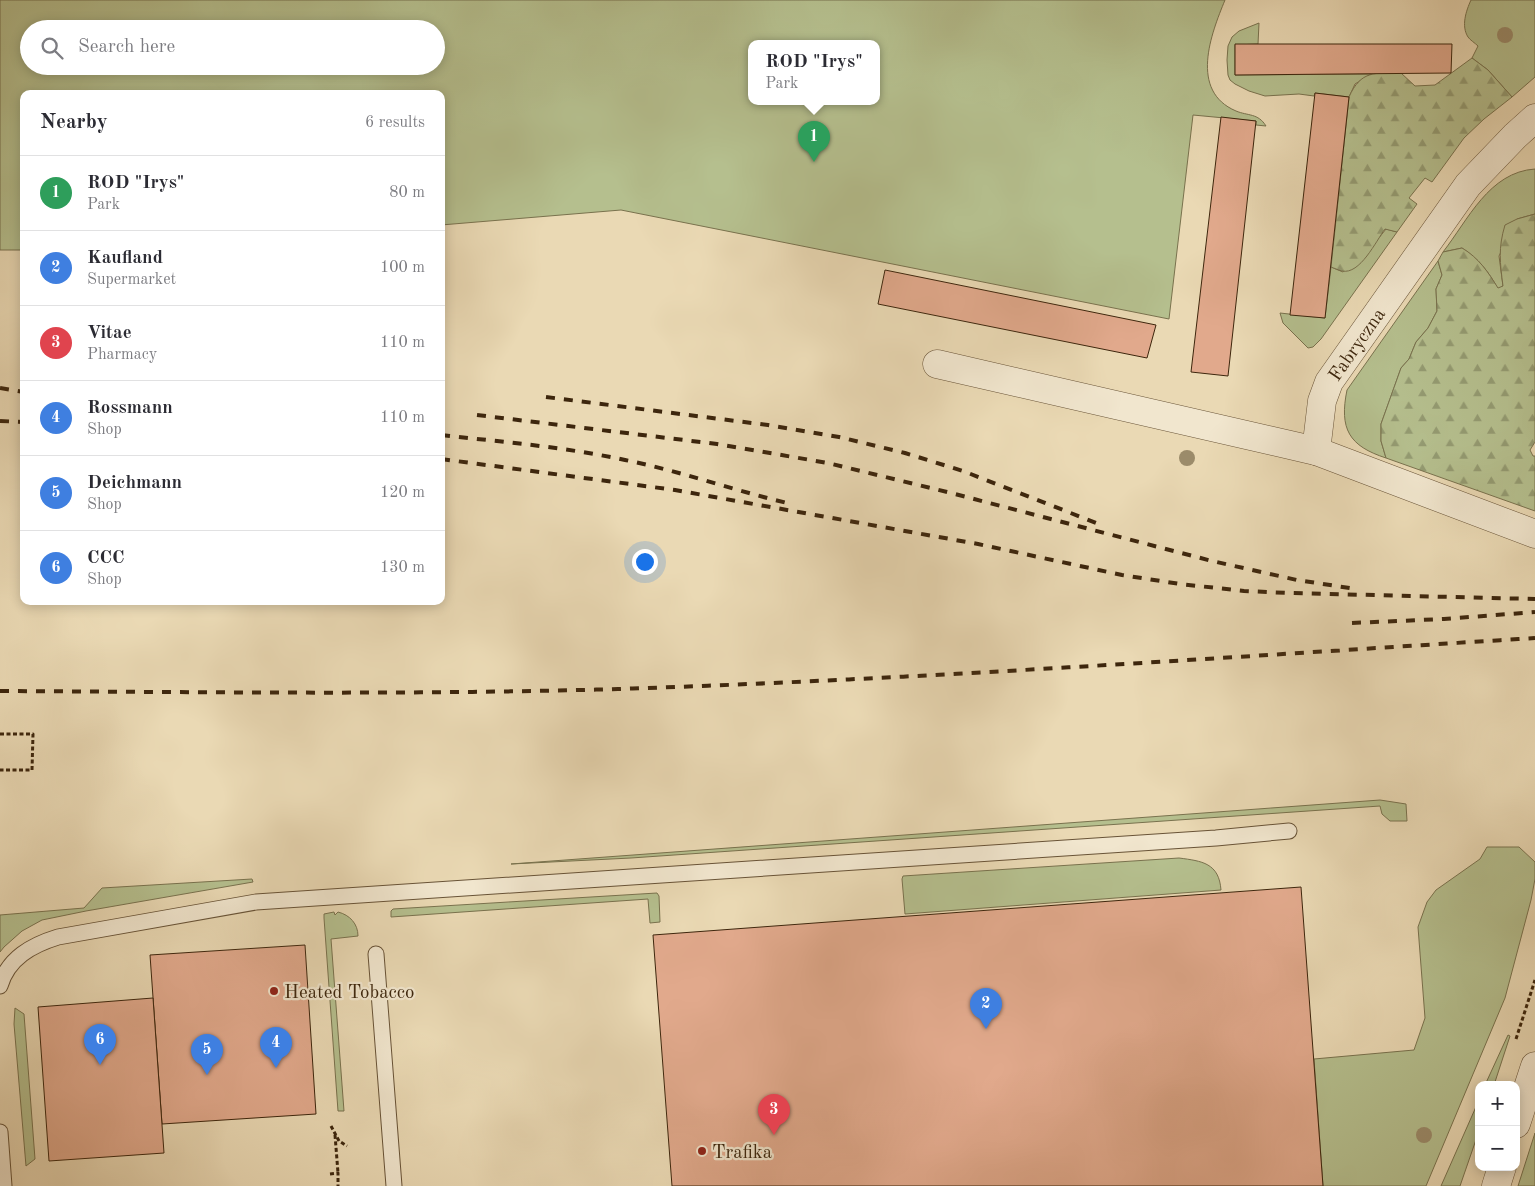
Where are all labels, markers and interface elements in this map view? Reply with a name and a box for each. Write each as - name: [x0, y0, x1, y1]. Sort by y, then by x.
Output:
- search box: [20, 20, 445, 75]
- icon: search: [38, 34, 66, 62]
- text: Search here: [78, 38, 175, 57]
- popup: [748, 40, 880, 105]
- text: ROD "Irys": [765, 53, 863, 72]
- text: Park: [765, 76, 798, 92]
- text: Nearby: [40, 112, 108, 133]
- text: 6 results: [365, 115, 425, 131]
- pin: 1: [798, 121, 830, 162]
- text: ROD "Irys": [87, 174, 184, 193]
- text: 1: [51, 185, 61, 201]
- text: 80 m: [389, 185, 425, 201]
- text: Park: [87, 197, 120, 213]
- text: Kaufland: [87, 249, 163, 268]
- text: 2: [51, 260, 61, 276]
- text: 100 m: [380, 260, 425, 276]
- text: Supermarket: [87, 272, 176, 288]
- street label: Fabryczna: [1326, 305, 1390, 385]
- text: Vitae: [87, 324, 132, 343]
- text: 3: [51, 335, 61, 351]
- text: 110 m: [380, 335, 425, 351]
- text: Pharmacy: [87, 347, 157, 363]
- text: Rossmann: [87, 399, 173, 418]
- text: 4: [51, 410, 61, 426]
- text: 110 m: [380, 410, 425, 426]
- text: Shop: [87, 422, 122, 438]
- text: Deichmann: [87, 474, 182, 493]
- text: 5: [51, 485, 61, 501]
- text: 120 m: [380, 485, 425, 501]
- text: Shop: [87, 497, 122, 513]
- text: CCC: [87, 549, 125, 568]
- your location: [632, 549, 658, 575]
- text: 6: [51, 560, 61, 576]
- text: 130 m: [380, 560, 425, 576]
- text: Shop: [87, 572, 122, 588]
- place label: Heated Tobacco: [284, 984, 415, 1003]
- marker: Heated Tobacco: [268, 985, 280, 997]
- pin: 2: [970, 988, 1002, 1029]
- pin: 6: [84, 1024, 116, 1065]
- pin: 4: [260, 1027, 292, 1068]
- pin: 5: [191, 1034, 223, 1075]
- map controls: [1475, 1081, 1520, 1171]
- button: +: [1475, 1081, 1520, 1126]
- pin: 3: [758, 1094, 790, 1135]
- button: −: [1475, 1126, 1520, 1171]
- place label: Trafika: [712, 1144, 773, 1163]
- marker: Trafika: [696, 1145, 708, 1157]

